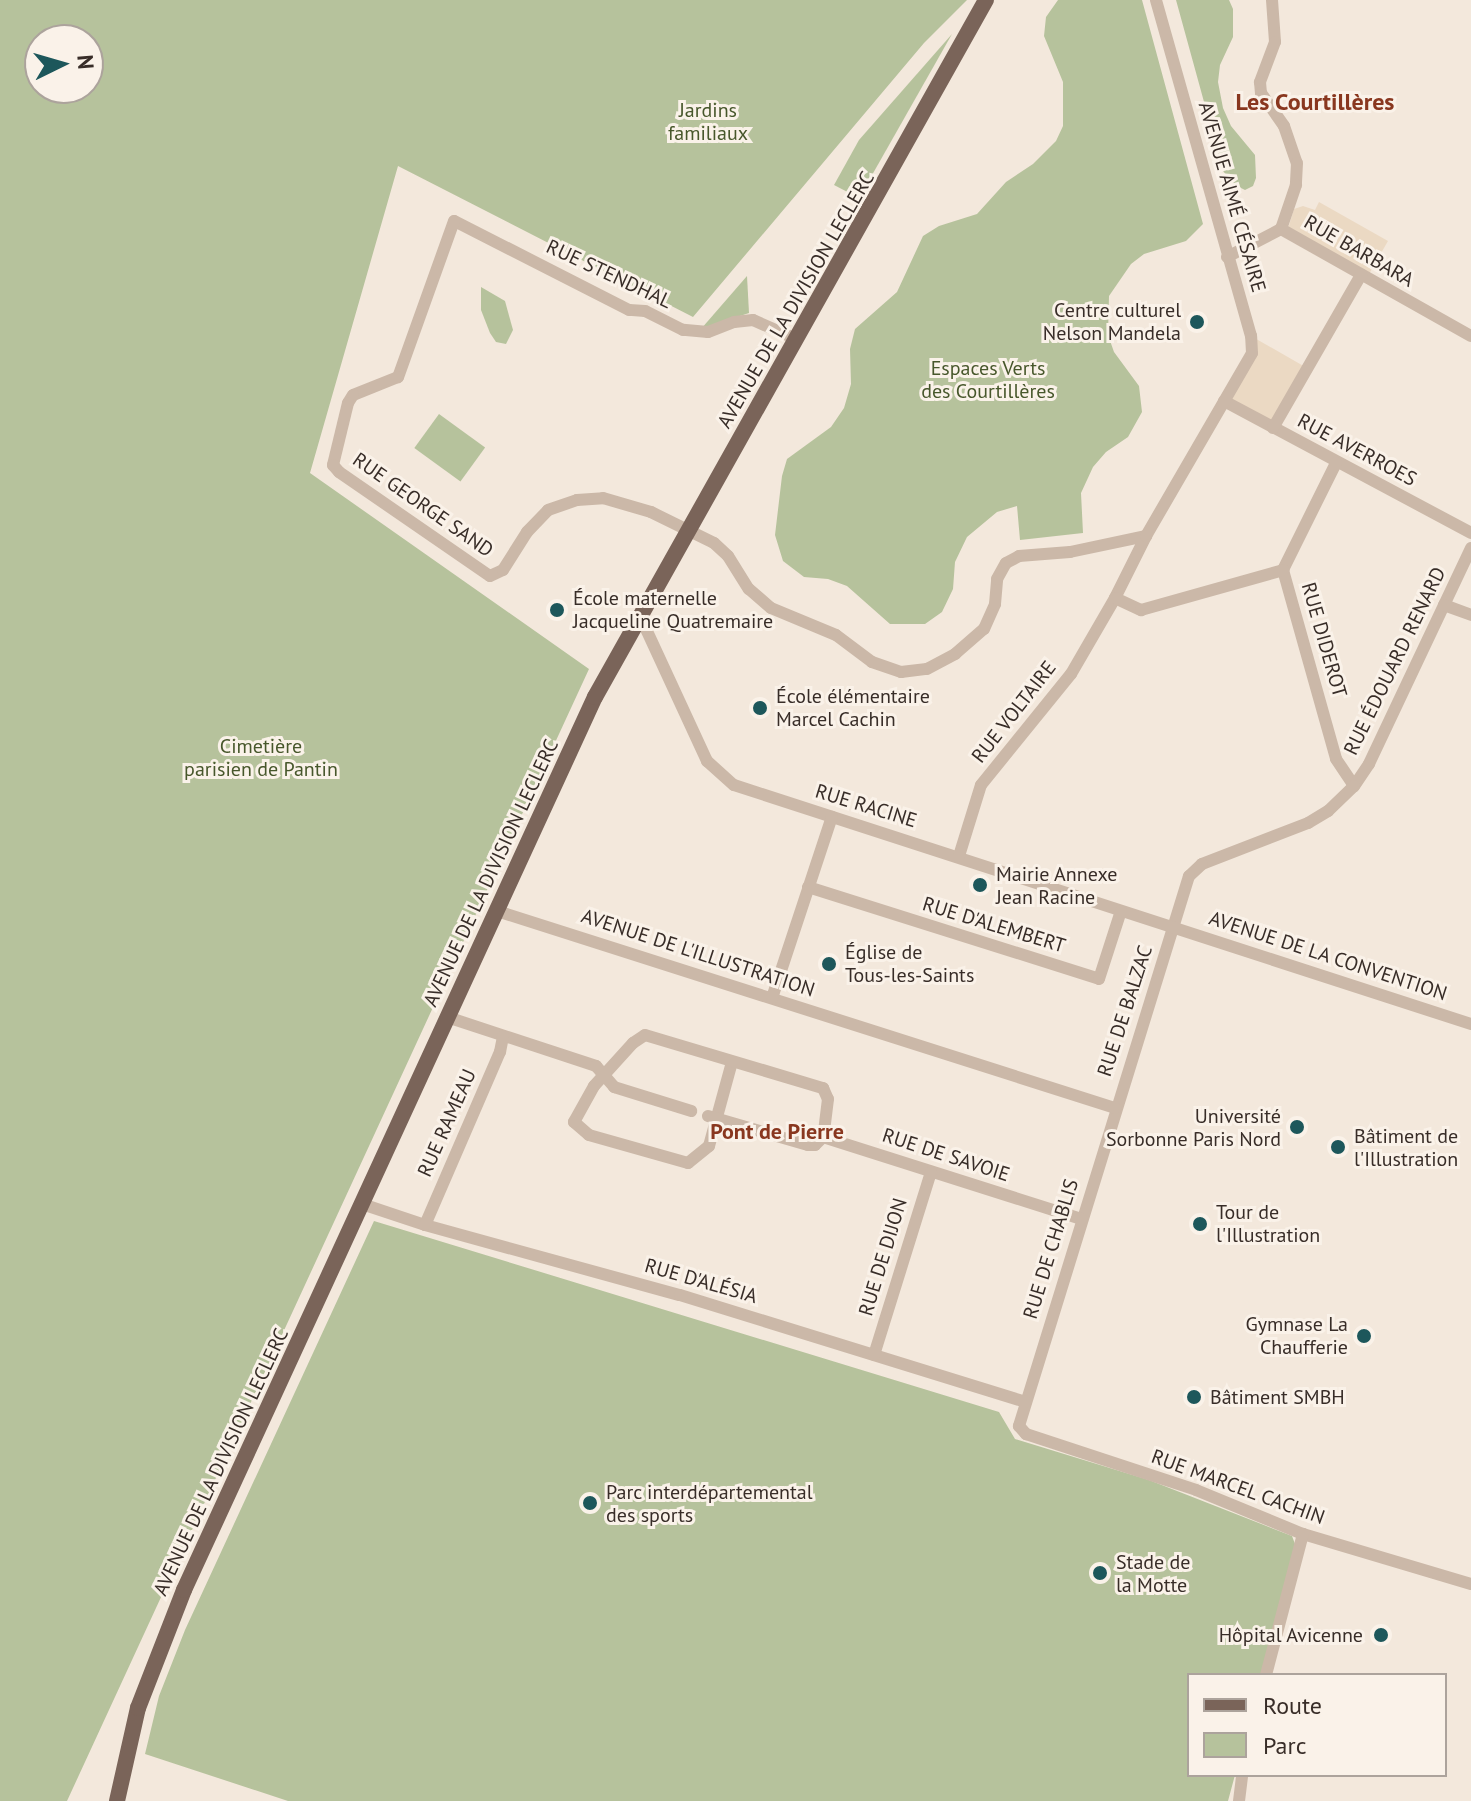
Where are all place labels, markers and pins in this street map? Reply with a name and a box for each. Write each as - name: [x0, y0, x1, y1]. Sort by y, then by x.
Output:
- place label: Centre culturel Nelson Mandela: [1043, 298, 1181, 345]
- marker: Centre culturel Nelson Mandela: [1188, 313, 1206, 331]
- place label: École maternelle Jacqueline Quatremaire: [573, 586, 773, 633]
- marker: École maternelle Jacqueline Quatremaire: [548, 601, 566, 619]
- place label: École élémentaire Marcel Cachin: [776, 684, 930, 731]
- marker: École élémentaire Marcel Cachin: [751, 699, 769, 717]
- place label: Mairie Annexe Jean Racine: [996, 862, 1118, 909]
- marker: Mairie Annexe Jean Racine: [971, 876, 989, 894]
- place label: Église de Tous-les-Saints: [845, 940, 974, 987]
- marker: Église de Tous-les-Saints: [820, 955, 838, 973]
- place label: Université Sorbonne Paris Nord: [1106, 1104, 1281, 1151]
- marker: Université Sorbonne Paris Nord: [1288, 1118, 1306, 1136]
- place label: Bâtiment de l'Illustration: [1354, 1124, 1458, 1171]
- marker: Bâtiment de l'Illustration: [1329, 1138, 1347, 1156]
- place label: Tour de l'Illustration: [1216, 1200, 1320, 1247]
- marker: Tour de l'Illustration: [1191, 1215, 1209, 1233]
- place label: Gymnase La Chaufferie: [1246, 1312, 1348, 1359]
- marker: Gymnase La Chaufferie: [1355, 1327, 1373, 1345]
- place label: Bâtiment SMBH: [1210, 1385, 1345, 1409]
- marker: Bâtiment SMBH: [1185, 1388, 1203, 1406]
- place label: Parc interdépartemental des sports: [606, 1480, 813, 1527]
- marker: Parc interdépartemental des sports: [581, 1494, 599, 1512]
- place label: Stade de la Motte: [1116, 1550, 1190, 1597]
- marker: Stade de la Motte: [1091, 1564, 1109, 1582]
- place label: Hôpital Avicenne: [1218, 1623, 1363, 1647]
- marker: Hôpital Avicenne: [1370, 1624, 1392, 1646]

